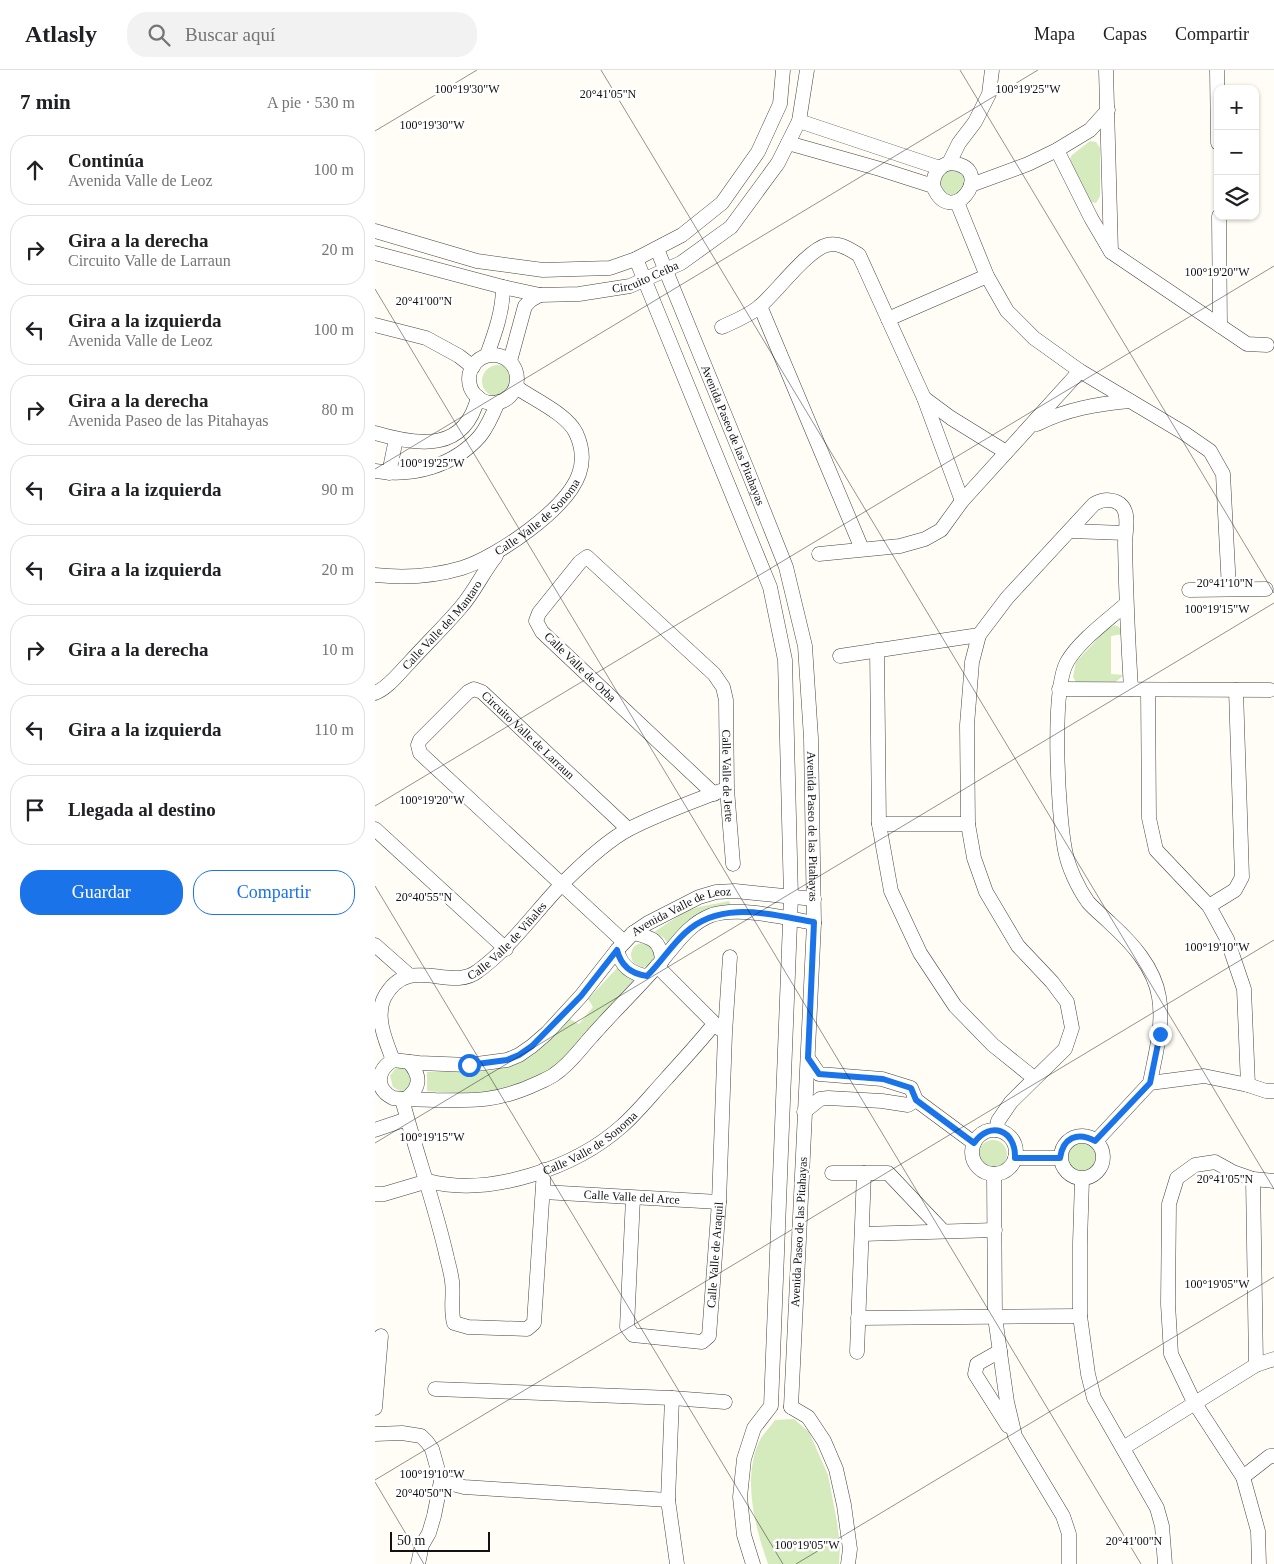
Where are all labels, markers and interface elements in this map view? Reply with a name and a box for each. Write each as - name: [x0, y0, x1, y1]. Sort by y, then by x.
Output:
- search box: [127, 12, 477, 57]
- text: Atlasly: [25, 21, 97, 47]
- icon: search: [145, 21, 173, 49]
- text: Buscar aquí: [185, 24, 275, 45]
- text: Mapa: [1034, 24, 1075, 44]
- text: Capas: [1103, 24, 1147, 44]
- text: Compartir: [1175, 24, 1249, 44]
- text: 100°19'30"W: [434, 82, 500, 96]
- text: 100°19'25"W: [995, 82, 1061, 96]
- map controls: [1214, 85, 1259, 220]
- button: +: [1214, 85, 1259, 130]
- text: 20°41'05"N: [580, 87, 637, 101]
- text: 7 min: [20, 90, 71, 114]
- text: A pie · 530 m: [267, 94, 355, 111]
- text: 100°19'30"W: [399, 118, 465, 132]
- button: −: [1214, 130, 1259, 175]
- text: Continúa: [68, 150, 144, 171]
- icon: ahead: [21, 156, 49, 184]
- text: 100 m: [314, 161, 354, 178]
- text: Avenida Valle de Leoz: [68, 172, 213, 189]
- button: layers: [1214, 175, 1259, 220]
- text: Gira a la derecha: [68, 230, 209, 251]
- icon: right: [21, 236, 49, 264]
- text: 20 m: [322, 241, 354, 258]
- text: Circuito Valle de Larraun: [68, 252, 231, 269]
- street label: Circuito Ceiba: [611, 258, 681, 296]
- text: 100°19'20"W: [1184, 265, 1250, 279]
- text: 20°41'00"N: [396, 294, 453, 308]
- text: Gira a la izquierda: [68, 310, 222, 331]
- icon: left: [21, 316, 49, 344]
- text: 100 m: [314, 321, 354, 338]
- text: Avenida Valle de Leoz: [68, 332, 213, 349]
- street label: Avenida Paseo de las Pitahayas: [698, 363, 768, 508]
- text: Gira a la derecha: [68, 390, 209, 411]
- icon: right: [21, 396, 49, 424]
- text: 80 m: [322, 401, 354, 418]
- text: Avenida Paseo de las Pitahayas: [68, 412, 269, 429]
- text: 100°19'25"W: [399, 456, 465, 470]
- icon: left: [21, 476, 49, 504]
- street label: Calle Valle de Sonoma: [492, 476, 583, 558]
- text: Gira a la izquierda: [68, 479, 222, 500]
- text: 90 m: [322, 481, 354, 498]
- icon: left: [21, 556, 49, 584]
- text: Gira a la izquierda: [68, 559, 222, 580]
- text: 20 m: [322, 561, 354, 578]
- text: 20°41'10"N: [1197, 576, 1254, 590]
- street label: Calle Valle del Mantaro: [399, 578, 485, 673]
- text: 100°19'15"W: [1184, 602, 1250, 616]
- street label: Calle Valle de Orba: [541, 629, 619, 705]
- icon: right: [21, 636, 49, 664]
- text: Gira a la derecha: [68, 639, 209, 660]
- text: 10 m: [322, 641, 354, 658]
- street label: Circuito Valle de Larraun: [479, 688, 577, 782]
- icon: left: [21, 716, 49, 744]
- text: Gira a la izquierda: [68, 719, 222, 740]
- text: 110 m: [314, 721, 354, 738]
- street label: Calle Valle de Jerte: [719, 729, 737, 823]
- street label: Avenida Paseo de las Pitahayas: [804, 751, 821, 902]
- text: 100°19'20"W: [399, 793, 465, 807]
- icon: arrive: [21, 796, 49, 824]
- text: Llegada al destino: [68, 799, 216, 820]
- button: Guardar: [20, 870, 183, 915]
- button: Compartir: [193, 870, 355, 915]
- street label: Avenida Valle de Leoz: [629, 884, 731, 939]
- text: 20°40'55"N: [396, 890, 453, 904]
- street label: Calle Valle de Viñales: [465, 899, 550, 983]
- text: 100°19'10"W: [1184, 940, 1250, 954]
- route end: [1149, 1023, 1172, 1046]
- route start: [458, 1054, 481, 1077]
- street label: Calle Valle de Sonoma: [541, 1108, 641, 1178]
- text: 100°19'15"W: [399, 1130, 465, 1144]
- street label: Avenida Paseo de las Pitahayas: [788, 1156, 810, 1307]
- text: 20°41'05"N: [1197, 1172, 1254, 1186]
- street label: Calle Valle del Arce: [583, 1187, 680, 1207]
- street label: Calle Valle de Araquil: [704, 1201, 726, 1308]
- text: 100°19'05"W: [1184, 1277, 1250, 1291]
- text: 100°19'10"W: [399, 1467, 465, 1481]
- text: 20°40'50"N: [396, 1486, 453, 1500]
- scale bar: [390, 1529, 490, 1552]
- text: 50 m: [397, 1533, 425, 1548]
- text: 20°41'00"N: [1106, 1534, 1163, 1548]
- text: 100°19'05"W: [774, 1538, 840, 1552]

